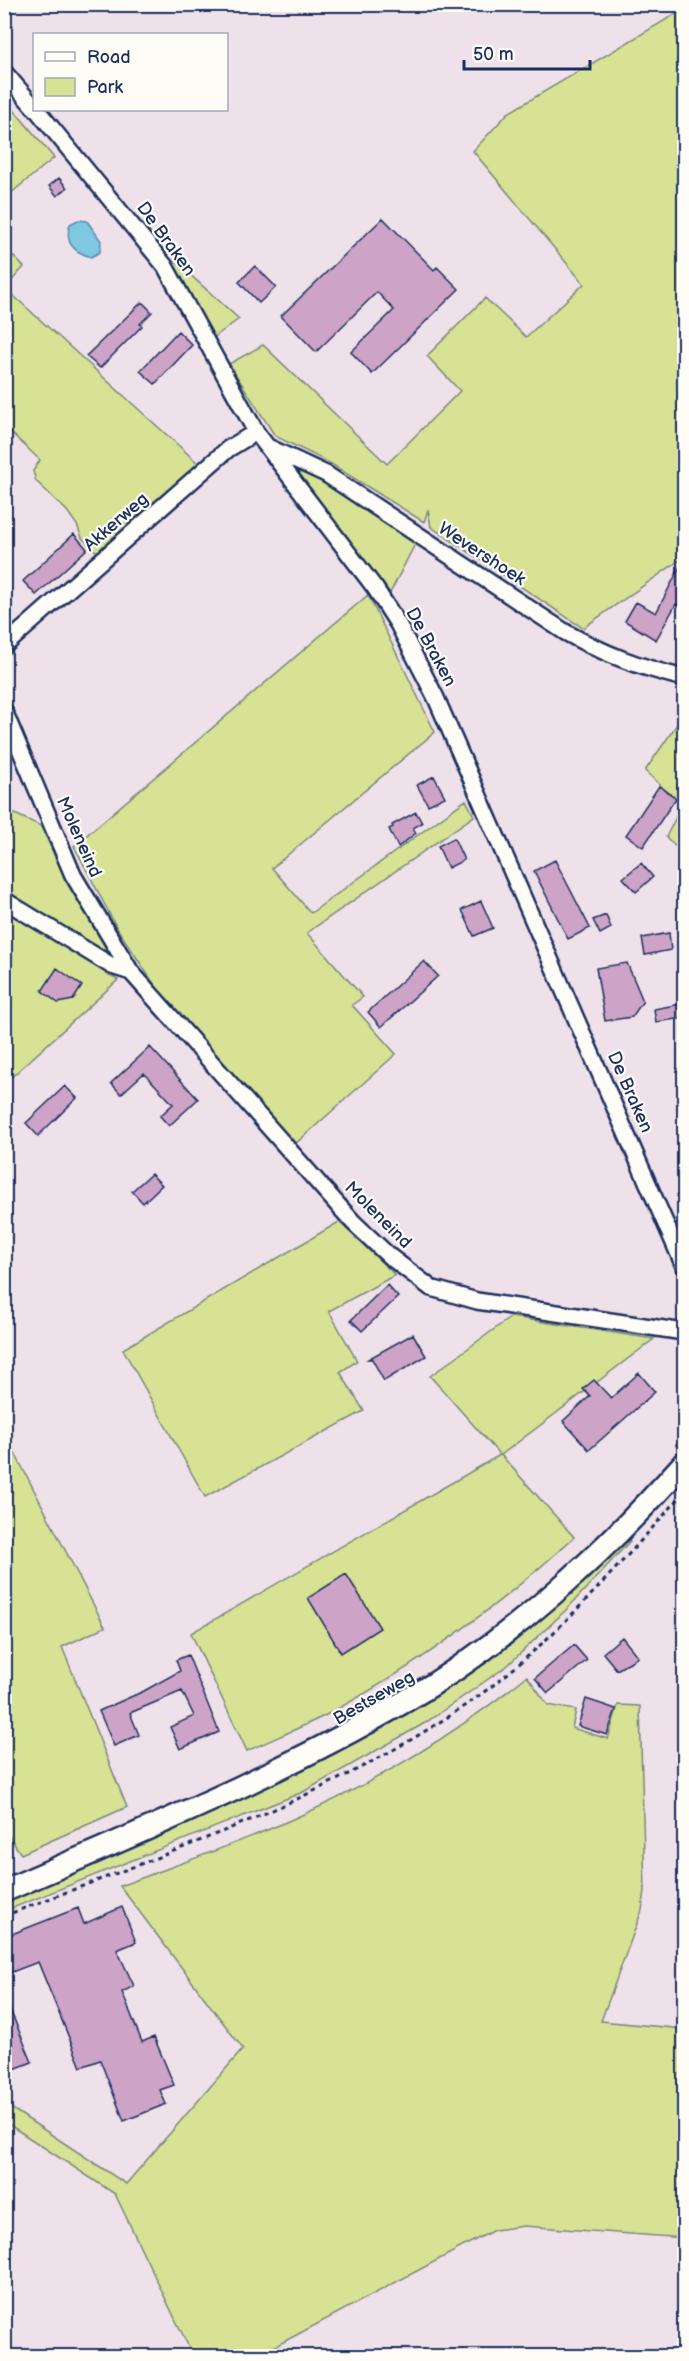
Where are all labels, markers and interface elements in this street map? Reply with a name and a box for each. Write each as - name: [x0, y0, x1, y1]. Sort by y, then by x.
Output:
- legend: [33, 33, 228, 111]
- scale bar: [464, 33, 590, 71]
- text: 50 m: [473, 44, 514, 65]
- text: Road: [87, 47, 131, 68]
- text: Park: [87, 77, 123, 98]
- street label: De Braken: [132, 198, 200, 280]
- street label: Akkerweg: [79, 488, 153, 556]
- street label: Wevershoek: [434, 518, 530, 590]
- street label: De Braken: [401, 604, 461, 690]
- street label: Moleneind: [52, 794, 106, 880]
- street label: De Braken: [603, 1048, 657, 1136]
- street label: Moleneind: [340, 1177, 416, 1253]
- street label: Bestseweg: [330, 1666, 418, 1730]

